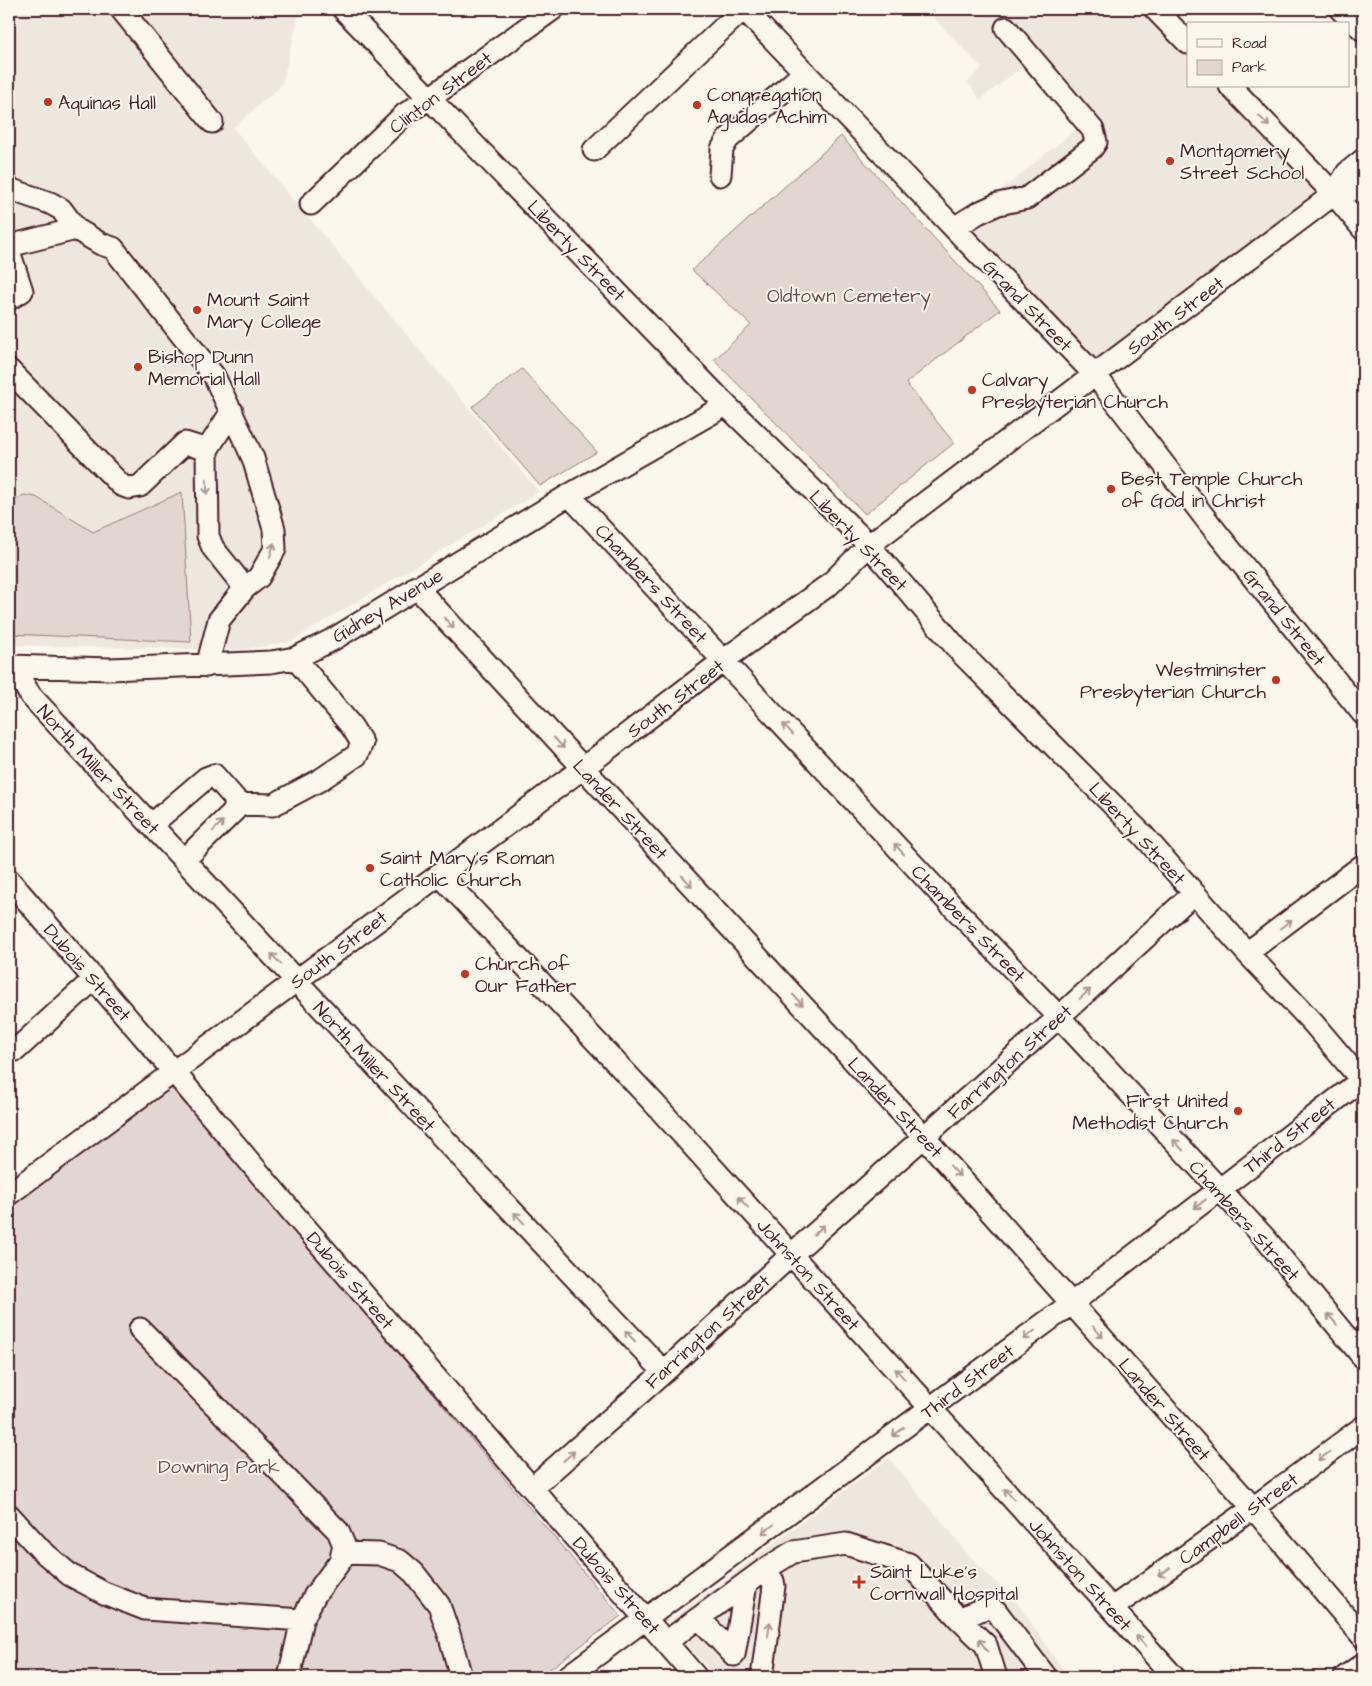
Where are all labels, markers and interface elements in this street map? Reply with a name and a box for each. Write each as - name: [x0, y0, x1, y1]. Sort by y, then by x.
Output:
- legend: [1187, 22, 1350, 88]
- text: Road: [1232, 33, 1267, 54]
- street label: Clinton Street: [384, 45, 498, 141]
- text: Park: [1232, 57, 1267, 78]
- place label: Congregation Agudas Achim: [707, 82, 827, 132]
- place label: Aquinas Hall: [58, 90, 156, 117]
- marker: Aquinas Hall: [42, 96, 54, 108]
- marker: Congregation Agudas Achim: [691, 99, 703, 111]
- one-way arrow: [1258, 115, 1270, 128]
- place label: Montgomery Street School: [1180, 138, 1304, 187]
- marker: Montgomery Street School: [1164, 155, 1176, 167]
- street label: Liberty Street: [520, 194, 632, 309]
- street label: Grand Street: [976, 254, 1078, 358]
- street label: South Street: [1122, 270, 1231, 362]
- park label: Oldtown Cemetery: [767, 283, 932, 311]
- place label: Mount Saint Mary College: [207, 287, 321, 337]
- marker: Mount Saint Mary College: [191, 304, 203, 316]
- place label: Bishop Dunn Memorial Hall: [148, 344, 260, 393]
- marker: Bishop Dunn Memorial Hall: [132, 361, 144, 373]
- place label: Calvary Presbyterian Church: [982, 367, 1169, 417]
- marker: Calvary Presbyterian Church: [966, 384, 978, 396]
- place label: Best Temple Church of God in Christ: [1121, 466, 1303, 515]
- one-way arrow: [202, 478, 212, 495]
- marker: Best Temple Church of God in Christ: [1105, 483, 1117, 495]
- street label: Liberty Street: [802, 484, 914, 599]
- street label: Chambers Street: [588, 518, 714, 650]
- one-way arrow: [268, 542, 278, 558]
- street label: Gidney Avenue: [327, 562, 449, 651]
- street label: Grand Street: [1236, 563, 1332, 673]
- one-way arrow: [443, 617, 455, 630]
- street label: South Street: [622, 653, 731, 745]
- place label: Westminster Presbyterian Church: [1080, 657, 1267, 707]
- marker: Westminster Presbyterian Church: [1270, 674, 1282, 686]
- street label: North Miller Street: [30, 699, 166, 841]
- one-way arrow: [782, 723, 794, 736]
- one-way arrow: [553, 736, 565, 749]
- street label: Lander Street: [566, 754, 674, 867]
- street label: Liberty Street: [1081, 777, 1192, 892]
- one-way arrow: [212, 820, 225, 832]
- one-way arrow: [893, 842, 904, 855]
- place label: Saint Mary's Roman Catholic Church: [380, 845, 554, 894]
- street label: Chambers Street: [905, 859, 1032, 989]
- marker: Saint Mary's Roman Catholic Church: [364, 862, 376, 874]
- one-way arrow: [681, 874, 693, 887]
- street label: South Street: [285, 904, 394, 996]
- street label: Dubois Street: [37, 918, 137, 1028]
- one-way arrow: [1279, 919, 1293, 929]
- place label: Church of Our Father: [475, 951, 577, 1000]
- one-way arrow: [270, 953, 282, 966]
- marker: Church of Our Father: [459, 968, 471, 980]
- one-way arrow: [1078, 988, 1091, 1000]
- one-way arrow: [792, 993, 804, 1006]
- street label: North Miller Street: [306, 996, 442, 1138]
- street label: Farrington Street: [941, 998, 1079, 1126]
- street label: Lander Street: [841, 1052, 949, 1165]
- place label: First United Methodist Church: [1072, 1088, 1229, 1137]
- street label: Third Street: [1238, 1091, 1342, 1181]
- marker: First United Methodist Church: [1232, 1105, 1244, 1117]
- one-way arrow: [1172, 1139, 1184, 1151]
- street label: Chambers Street: [1182, 1155, 1306, 1288]
- one-way arrow: [949, 1164, 960, 1177]
- one-way arrow: [738, 1195, 749, 1208]
- one-way arrow: [1194, 1199, 1207, 1210]
- one-way arrow: [513, 1212, 525, 1225]
- street label: Johnston Street: [750, 1213, 866, 1338]
- one-way arrow: [813, 1224, 826, 1236]
- street label: Dubois Street: [300, 1226, 400, 1336]
- street label: Farrington Street: [639, 1268, 777, 1396]
- one-way arrow: [1326, 1313, 1338, 1326]
- one-way arrow: [1092, 1325, 1103, 1338]
- one-way arrow: [624, 1330, 636, 1343]
- one-way arrow: [1022, 1330, 1036, 1340]
- street label: Third Street: [916, 1338, 1020, 1426]
- street label: Lander Street: [1111, 1352, 1217, 1468]
- one-way arrow: [894, 1367, 906, 1380]
- one-way arrow: [892, 1426, 905, 1437]
- one-way arrow: [562, 1450, 575, 1461]
- one-way arrow: [1317, 1451, 1331, 1461]
- park label: Downing Park: [158, 1454, 280, 1482]
- street label: Campbell Street: [1174, 1466, 1304, 1572]
- one-way arrow: [1003, 1488, 1015, 1501]
- street label: Johnston Street: [1022, 1513, 1138, 1638]
- one-way arrow: [762, 1523, 775, 1534]
- street label: Dubois Street: [566, 1531, 666, 1641]
- place label: Saint Luke's Cornwall Hospital: [870, 1559, 1018, 1608]
- one-way arrow: [1158, 1566, 1171, 1577]
- marker: Saint Luke's Cornwall Hospital: [852, 1575, 866, 1589]
- one-way arrow: [764, 1621, 774, 1637]
- one-way arrow: [1135, 1634, 1147, 1647]
- one-way arrow: [978, 1638, 988, 1652]

